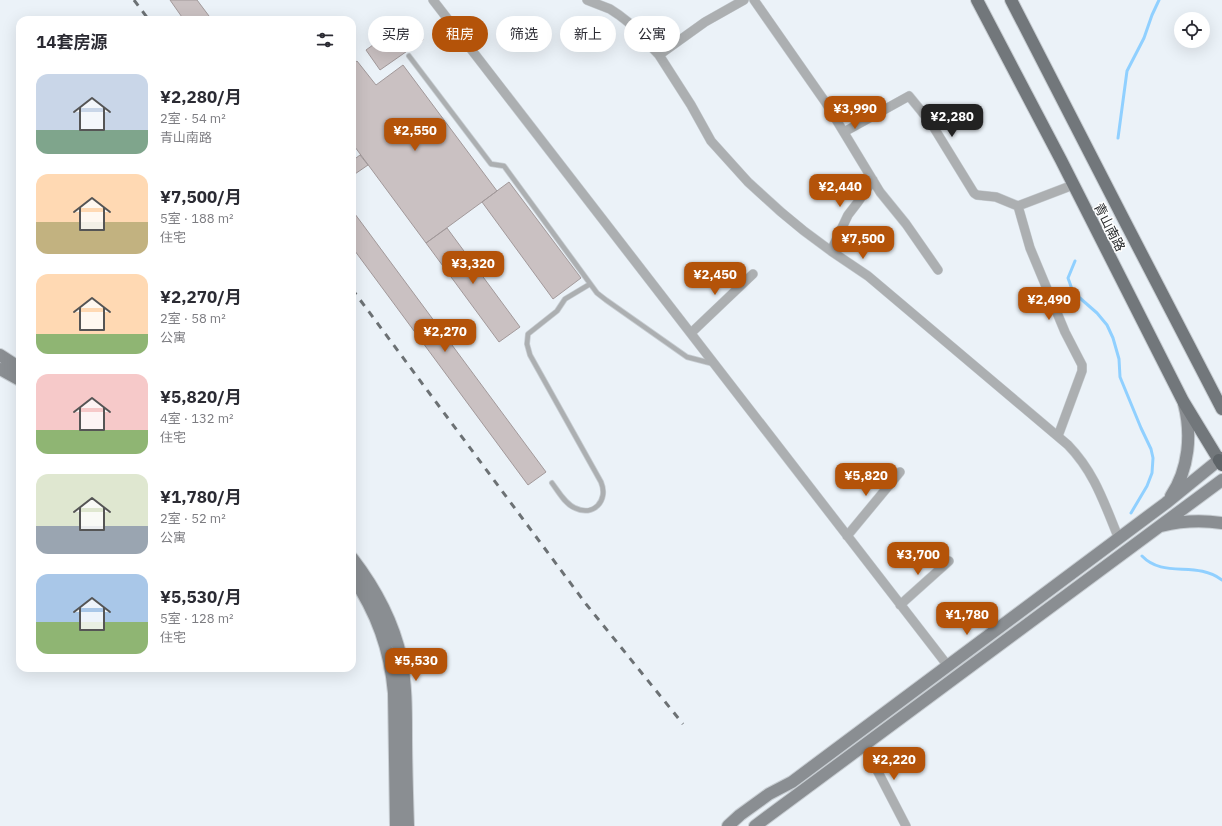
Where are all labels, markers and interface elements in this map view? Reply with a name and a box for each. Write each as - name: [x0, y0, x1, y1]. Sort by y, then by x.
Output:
- map controls: [1174, 12, 1210, 48]
- button: locate: [1174, 12, 1210, 48]
- chip: 买房: [368, 16, 424, 52]
- chip: 租房: [432, 16, 488, 52]
- chip: 筛选: [496, 16, 552, 52]
- chip: 新上: [560, 16, 616, 52]
- chip: 公寓: [624, 16, 680, 52]
- icon: filters: [314, 29, 336, 51]
- text: 14套房源: [36, 31, 107, 53]
- text: ¥2,280/月: [160, 86, 242, 108]
- icon: home: [68, 90, 116, 138]
- pin: ¥3,990: [822, 96, 888, 130]
- text: ¥3,990: [833, 100, 877, 117]
- pin: ¥2,280: [919, 104, 985, 138]
- text: ¥2,280: [930, 108, 974, 125]
- text: 2室 · 54 m²: [160, 110, 226, 127]
- pin: ¥2,550: [382, 118, 448, 152]
- text: ¥2,550: [393, 122, 437, 139]
- text: 青山南路: [160, 129, 212, 146]
- pin: ¥2,440: [807, 174, 873, 208]
- text: ¥2,440: [818, 178, 862, 195]
- text: ¥7,500/月: [160, 186, 242, 208]
- icon: home: [68, 190, 116, 238]
- street label: 青山南路: [1090, 200, 1129, 254]
- text: 5室 · 188 m²: [160, 210, 234, 227]
- pin: ¥7,500: [830, 226, 896, 260]
- text: 住宅: [160, 229, 186, 246]
- text: ¥7,500: [841, 230, 885, 247]
- pin: ¥3,320: [440, 251, 506, 285]
- text: ¥3,320: [451, 255, 495, 272]
- pin: ¥2,450: [682, 262, 748, 296]
- text: ¥2,450: [693, 266, 737, 283]
- text: ¥2,270/月: [160, 286, 242, 308]
- pin: ¥2,490: [1016, 287, 1082, 321]
- icon: home: [68, 290, 116, 338]
- text: ¥2,490: [1027, 291, 1071, 308]
- text: 2室 · 58 m²: [160, 310, 226, 327]
- pin: ¥2,270: [412, 319, 478, 353]
- text: ¥2,270: [423, 323, 467, 340]
- text: 公寓: [160, 329, 186, 346]
- text: ¥5,820/月: [160, 386, 242, 408]
- icon: home: [68, 390, 116, 438]
- text: 4室 · 132 m²: [160, 410, 234, 427]
- text: 住宅: [160, 429, 186, 446]
- pin: ¥5,820: [833, 463, 899, 497]
- text: ¥5,820: [844, 467, 888, 484]
- text: ¥1,780/月: [160, 486, 242, 508]
- icon: home: [68, 490, 116, 538]
- text: 2室 · 52 m²: [160, 510, 226, 527]
- text: 公寓: [160, 529, 186, 546]
- pin: ¥3,700: [885, 542, 951, 576]
- text: ¥3,700: [896, 546, 940, 563]
- text: ¥5,530/月: [160, 586, 242, 608]
- icon: home: [68, 590, 116, 638]
- pin: ¥1,780: [934, 602, 1000, 636]
- text: ¥1,780: [945, 606, 989, 623]
- text: 5室 · 128 m²: [160, 610, 234, 627]
- text: 住宅: [160, 629, 186, 646]
- pin: ¥5,530: [383, 648, 449, 682]
- text: ¥5,530: [394, 652, 438, 669]
- pin: ¥2,220: [861, 747, 927, 781]
- text: ¥2,220: [872, 751, 916, 768]

